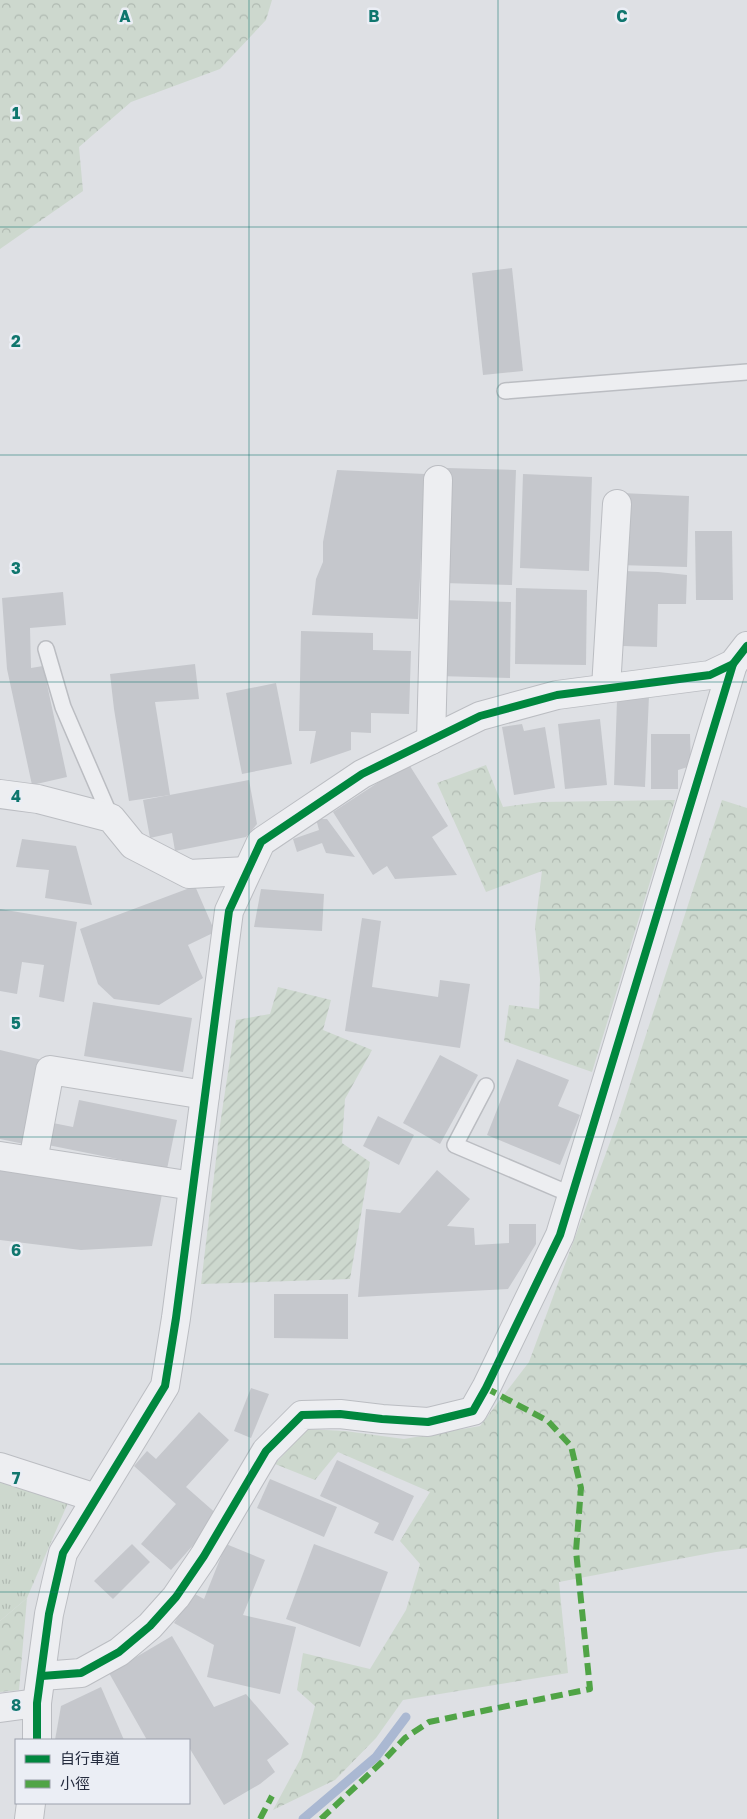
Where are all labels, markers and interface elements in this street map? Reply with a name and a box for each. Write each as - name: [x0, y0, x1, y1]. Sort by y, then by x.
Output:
- text: A: [119, 6, 131, 26]
- text: B: [368, 6, 380, 26]
- text: C: [616, 6, 628, 26]
- text: 1: [12, 103, 20, 123]
- text: 2: [11, 331, 21, 351]
- text: 3: [11, 558, 21, 578]
- text: 4: [11, 786, 21, 806]
- text: 5: [11, 1013, 21, 1033]
- text: 6: [11, 1240, 21, 1260]
- text: 7: [12, 1468, 21, 1488]
- text: 8: [11, 1695, 21, 1715]
- legend: [15, 1739, 190, 1804]
- text: 自行車道: [60, 1749, 120, 1767]
- text: 小徑: [60, 1774, 90, 1792]

